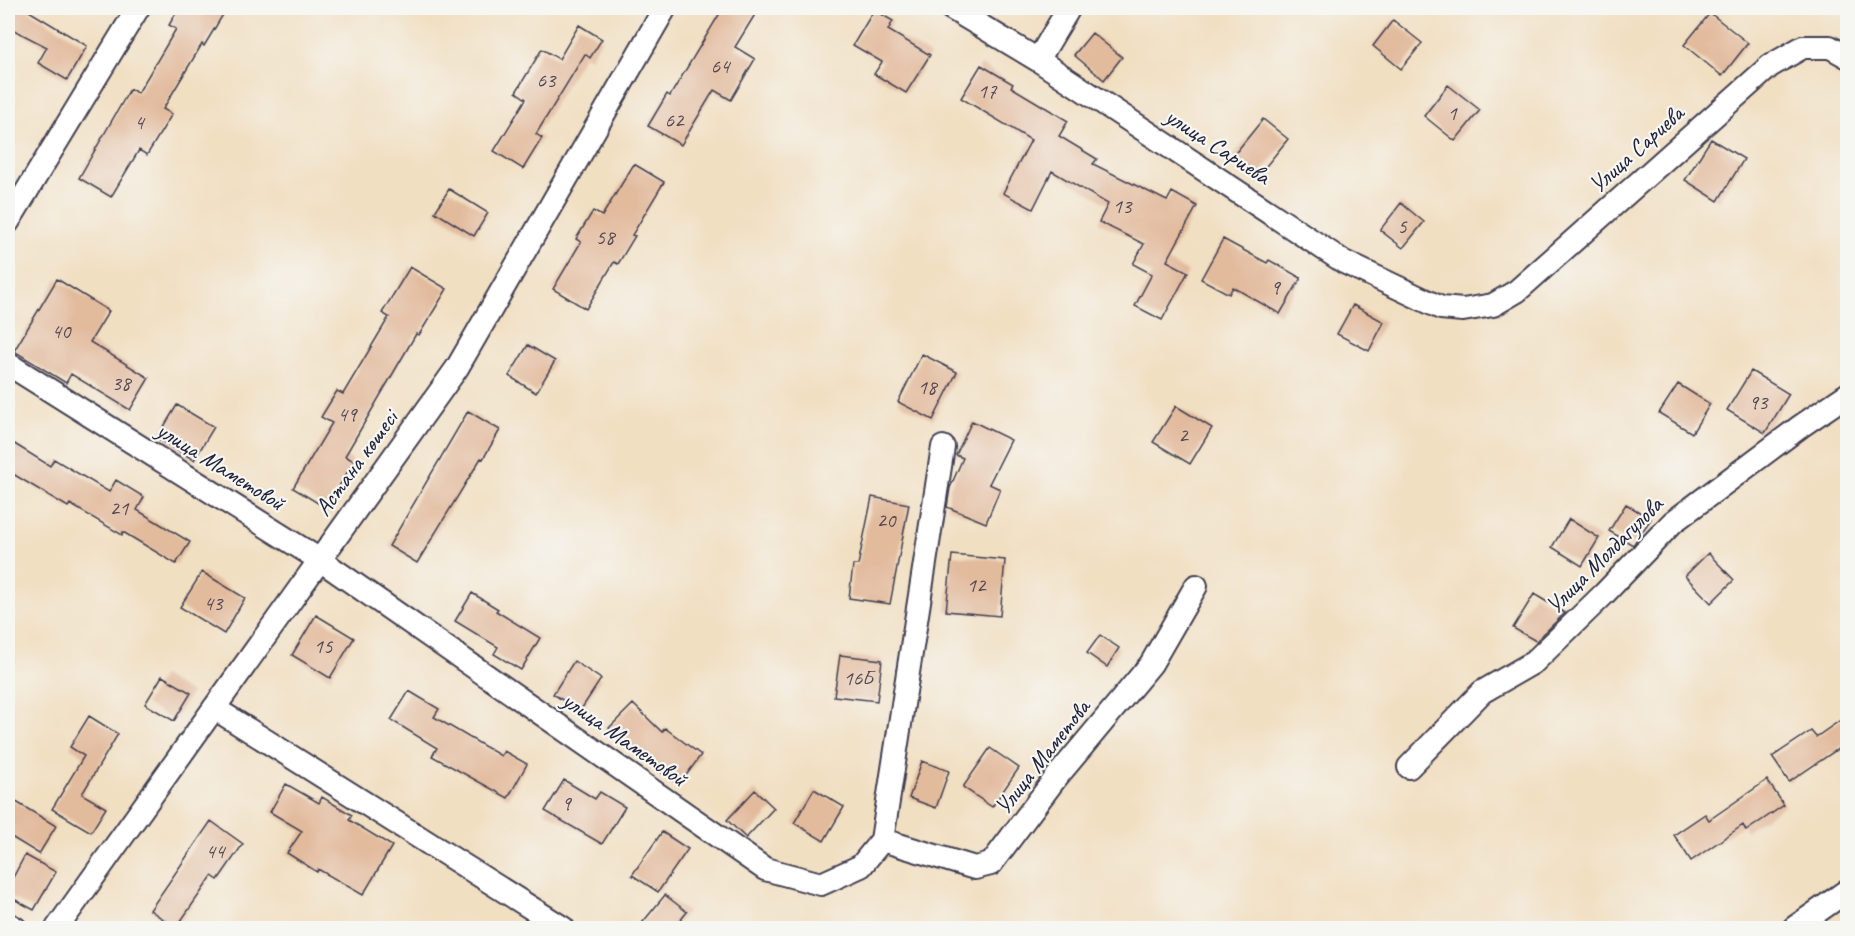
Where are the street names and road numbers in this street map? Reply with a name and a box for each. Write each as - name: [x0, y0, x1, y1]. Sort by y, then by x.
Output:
- street label: Улица Сариева: [1582, 97, 1691, 199]
- street label: улица Сариева: [1158, 100, 1277, 192]
- street label: Астана көшесі: [308, 402, 406, 522]
- street label: улица Маметовой: [150, 414, 292, 518]
- street label: Улица Молдагулова: [1539, 489, 1670, 620]
- street label: улица Маметовой: [555, 684, 695, 794]
- street label: Улица Маметова: [988, 692, 1098, 821]

